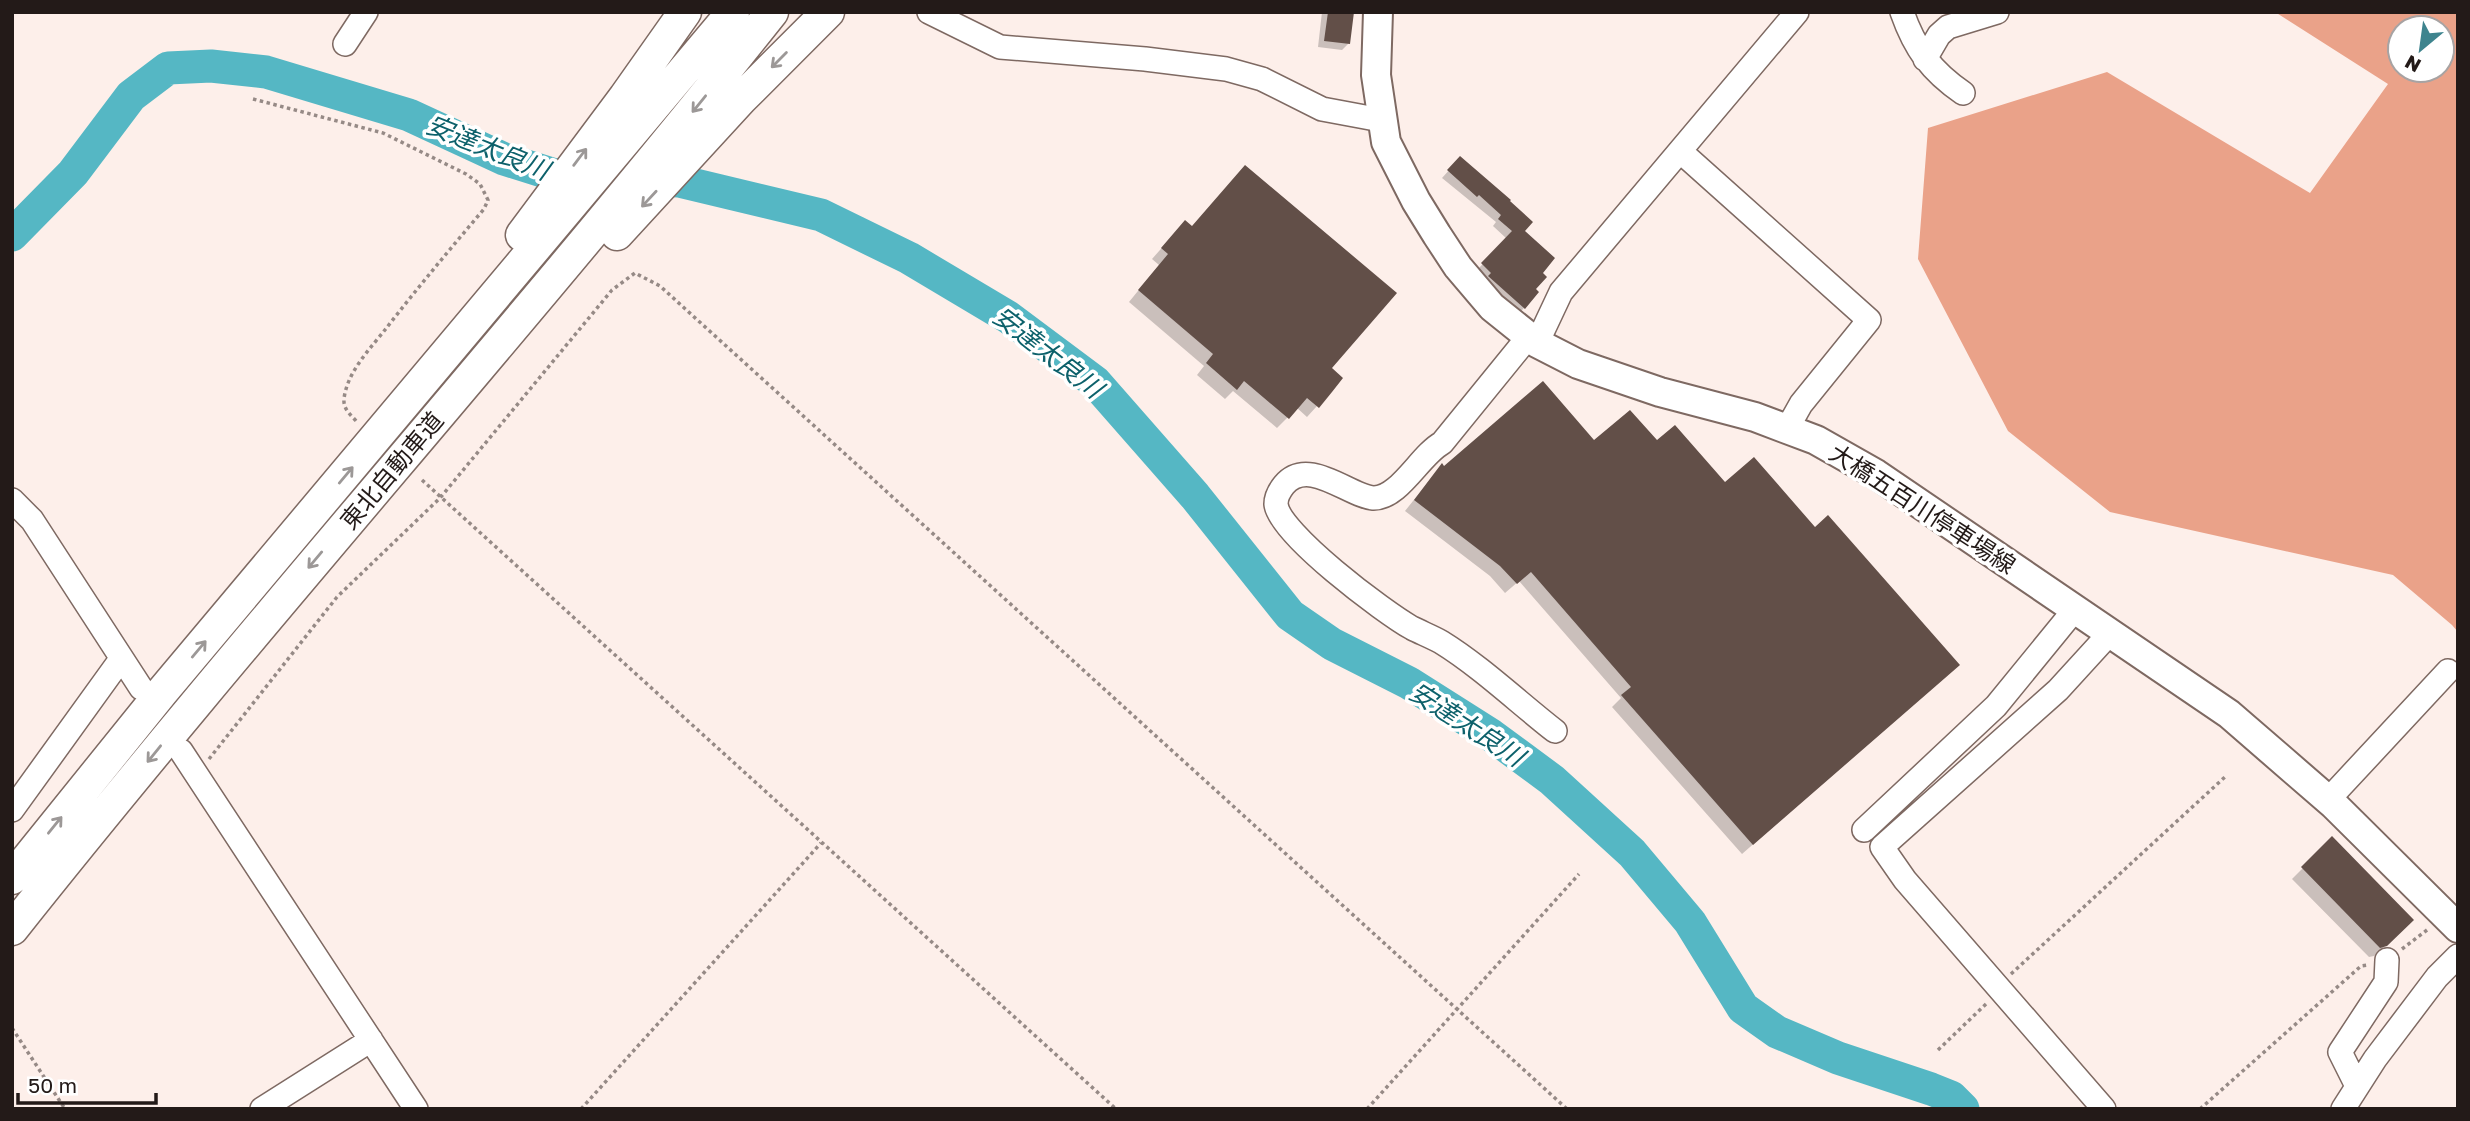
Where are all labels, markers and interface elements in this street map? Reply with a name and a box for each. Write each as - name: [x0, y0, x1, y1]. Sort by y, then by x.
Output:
- north arrow: [2386, 14, 2456, 84]
- text: N: [2401, 51, 2424, 78]
- one-way arrow: [771, 52, 788, 69]
- one-way arrow: [691, 94, 707, 112]
- water label: 安達太良川: [422, 108, 557, 187]
- one-way arrow: [572, 148, 587, 167]
- one-way arrow: [640, 190, 657, 207]
- water label: 安達太良川: [987, 300, 1111, 406]
- street label: 東北自動車道: [334, 406, 448, 534]
- street label: 大橋五百川停車場線: [1825, 437, 2021, 579]
- one-way arrow: [338, 466, 354, 484]
- one-way arrow: [307, 550, 323, 568]
- one-way arrow: [191, 640, 207, 658]
- water label: 安達太良川: [1404, 676, 1532, 774]
- one-way arrow: [146, 744, 161, 762]
- one-way arrow: [47, 816, 63, 834]
- scale bar: [18, 1062, 156, 1106]
- text: 50 m: [28, 1072, 77, 1098]

